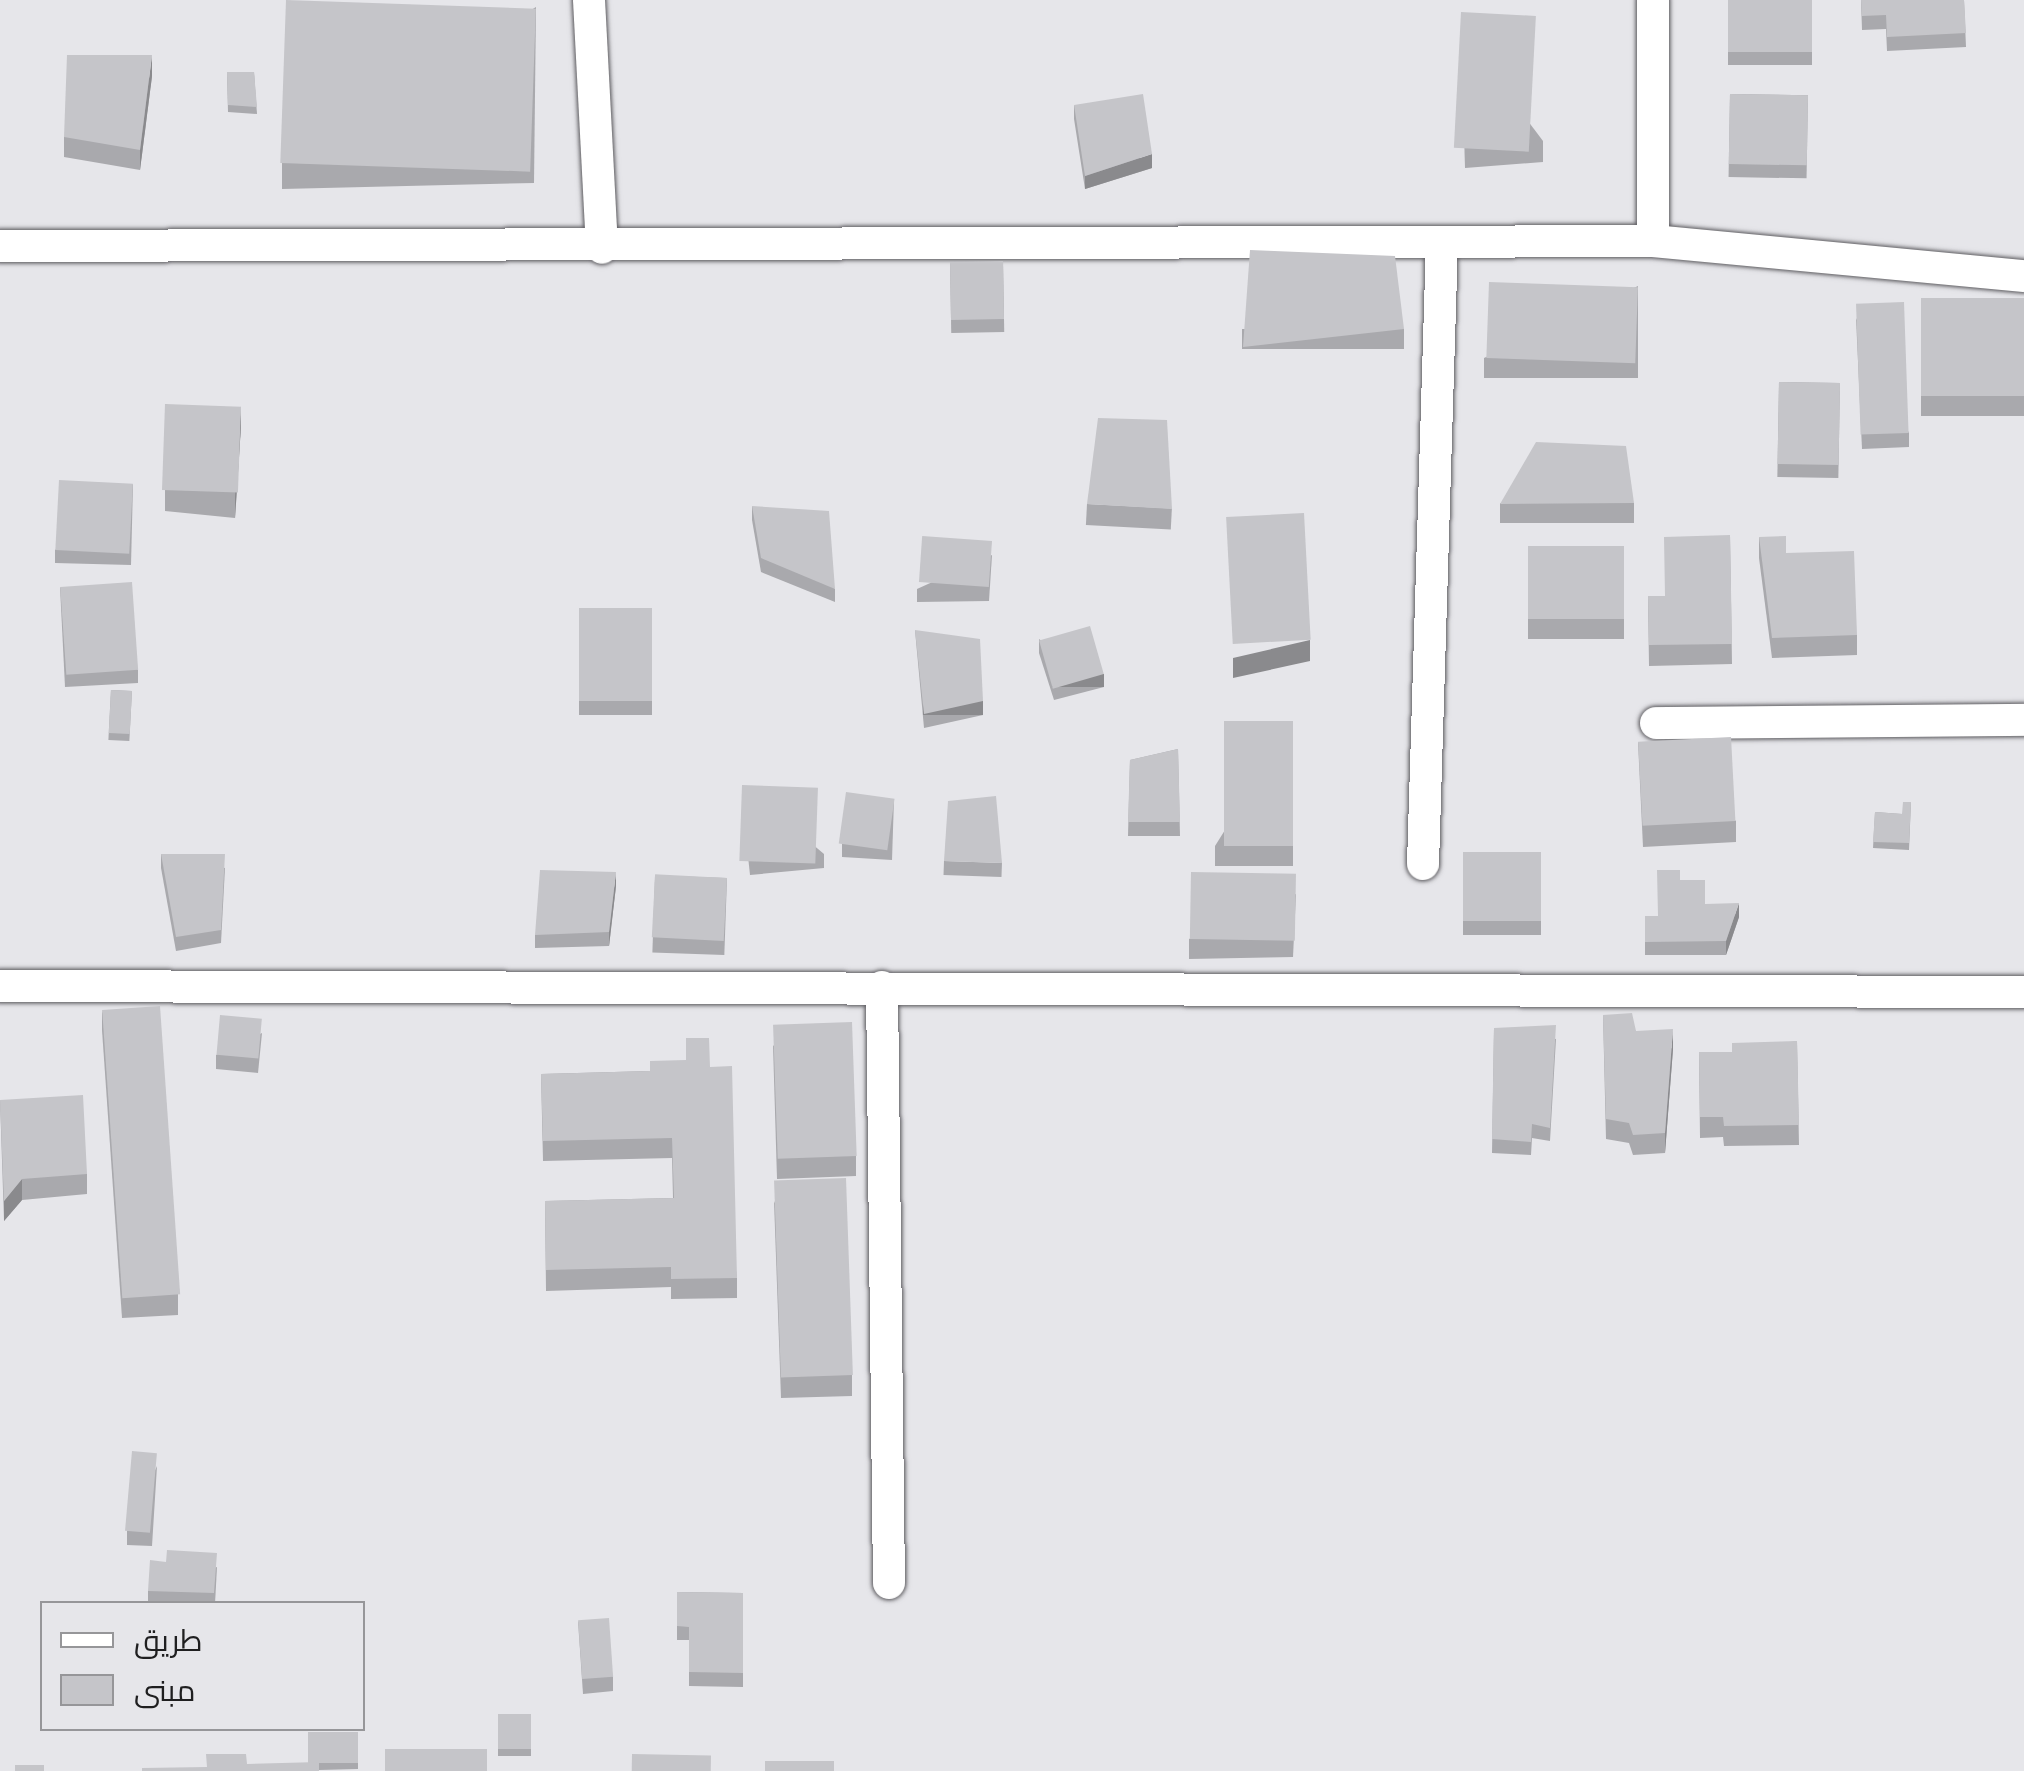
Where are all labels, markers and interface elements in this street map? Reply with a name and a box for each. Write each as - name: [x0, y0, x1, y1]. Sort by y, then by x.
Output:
- legend: [40, 1601, 365, 1731]
- text: طريق: [134, 1627, 203, 1657]
- text: مبنى: [134, 1677, 195, 1707]

